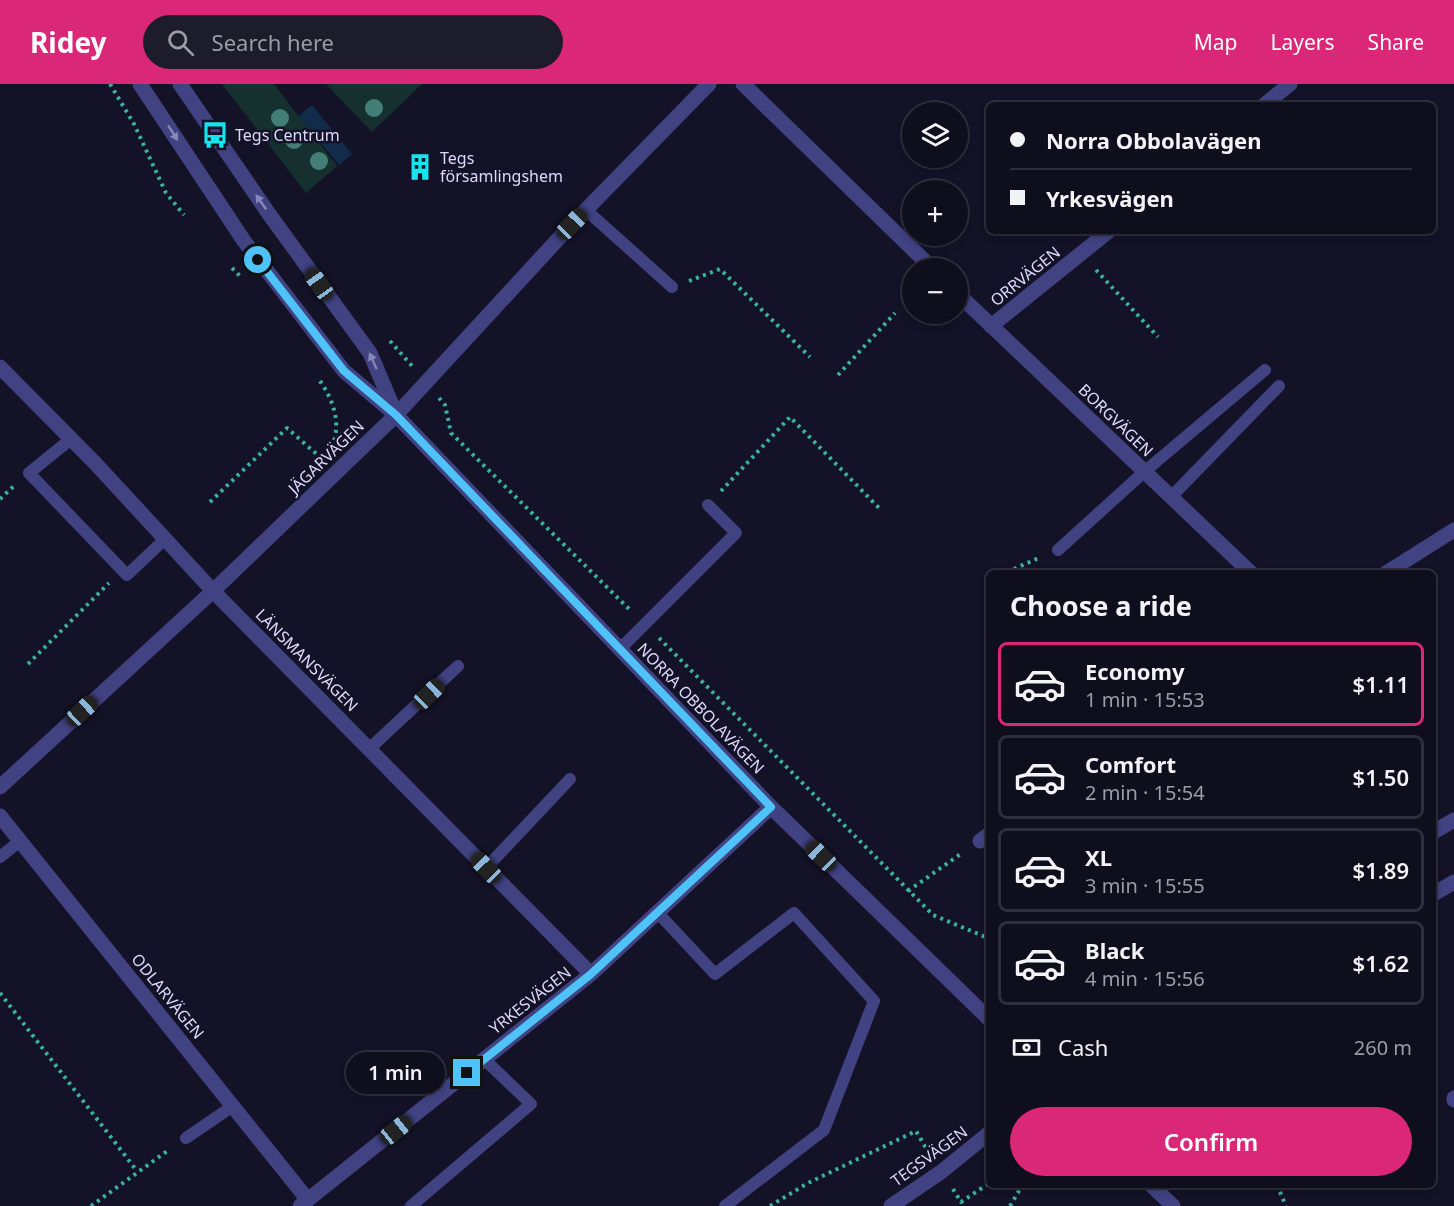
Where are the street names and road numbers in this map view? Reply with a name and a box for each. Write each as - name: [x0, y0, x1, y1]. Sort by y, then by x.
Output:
- street label: ORRVÄGEN: [985, 241, 1065, 311]
- street label: BORGVÄGEN: [1074, 379, 1158, 461]
- street label: JÄGARVÄGEN: [282, 415, 369, 500]
- street label: LÄNSMANSVÄGEN: [251, 604, 363, 716]
- street label: NORRA OBBOLAVÄGEN: [633, 638, 769, 778]
- street label: ODLARVÄGEN: [127, 949, 209, 1043]
- street label: YRKESVÄGEN: [485, 961, 575, 1039]
- street label: TEGSVÄGEN: [886, 1121, 972, 1191]

